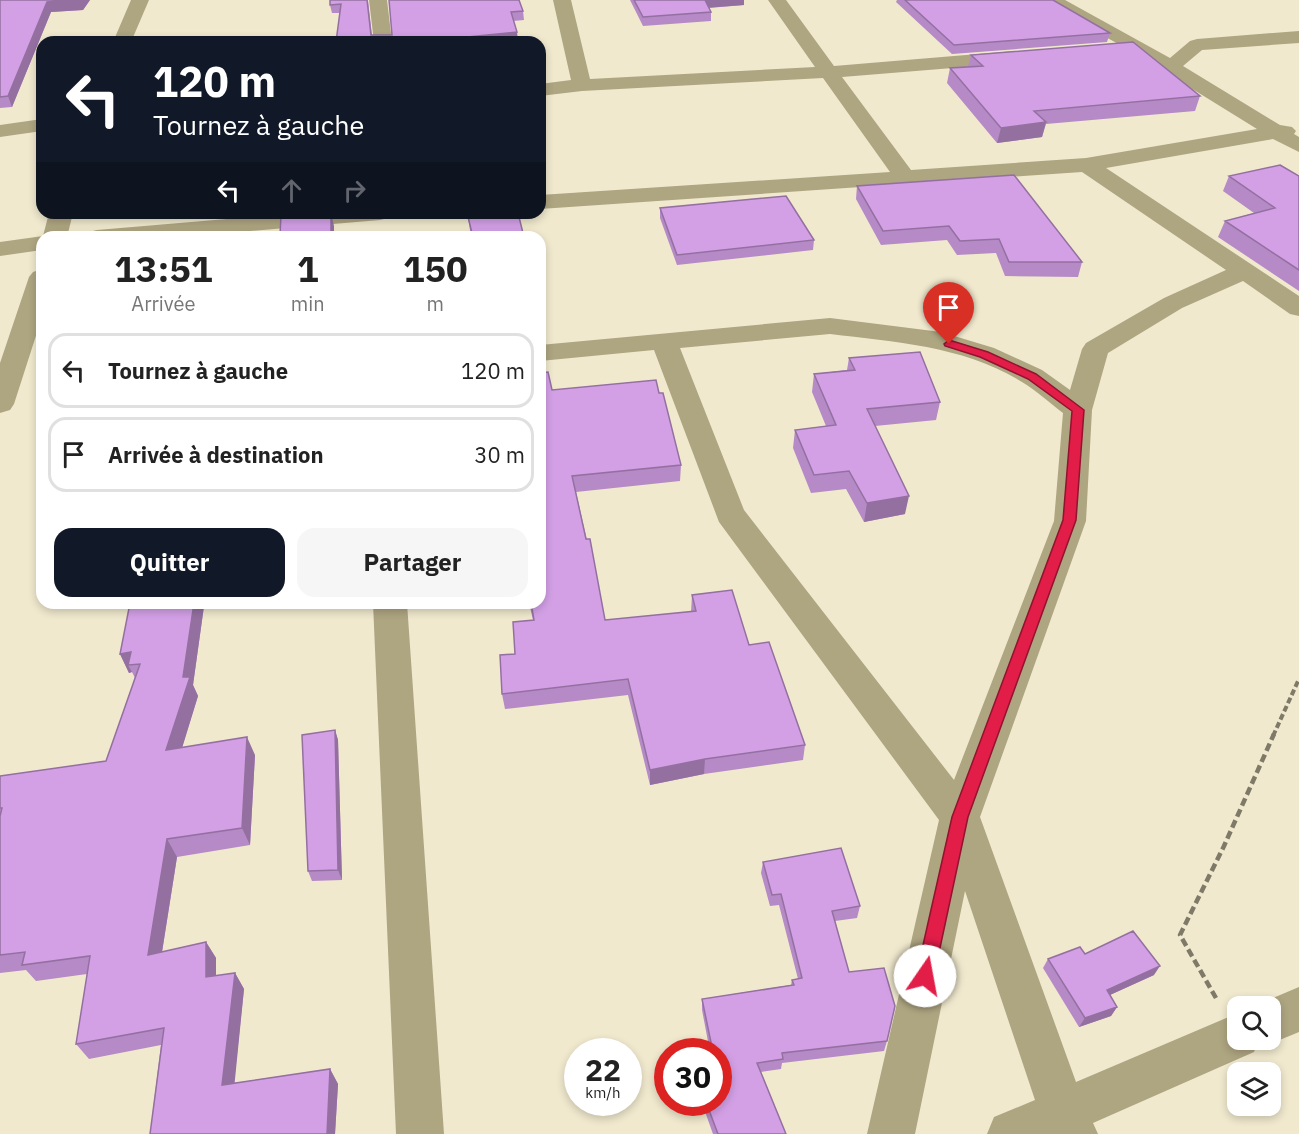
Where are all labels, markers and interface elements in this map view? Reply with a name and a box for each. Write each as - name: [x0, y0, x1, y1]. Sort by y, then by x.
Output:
- text: 120 m: [153, 54, 276, 109]
- icon: left: [54, 60, 132, 138]
- text: Tournez à gauche: [153, 107, 364, 142]
- icon: left: [212, 174, 245, 207]
- icon: ahead: [275, 174, 308, 207]
- icon: right: [338, 174, 371, 207]
- text: 13:51: [114, 245, 213, 292]
- text: 1: [297, 245, 319, 292]
- text: 150: [403, 245, 468, 292]
- pin: [923, 282, 974, 344]
- text: Arrivée: [131, 290, 195, 317]
- text: min: [291, 290, 325, 317]
- text: m: [427, 290, 444, 317]
- icon: arrive: [932, 291, 965, 324]
- icon: left: [57, 354, 90, 387]
- text: Tournez à gauche: [108, 356, 288, 385]
- text: 120 m: [461, 356, 525, 385]
- icon: arrive: [57, 438, 90, 471]
- text: Arrivée à destination: [108, 440, 324, 469]
- text: 30 m: [474, 440, 525, 469]
- button: Quitter: [54, 528, 285, 597]
- button: Partager: [297, 528, 528, 597]
- position arrow: [893, 944, 957, 1008]
- map controls: [1227, 996, 1281, 1116]
- button: search: [1227, 996, 1281, 1050]
- speed limit sign: 30: [654, 1038, 732, 1116]
- text: 22: [585, 1050, 621, 1089]
- button: layers: [1227, 1062, 1281, 1116]
- text: km/h: [585, 1083, 621, 1102]

